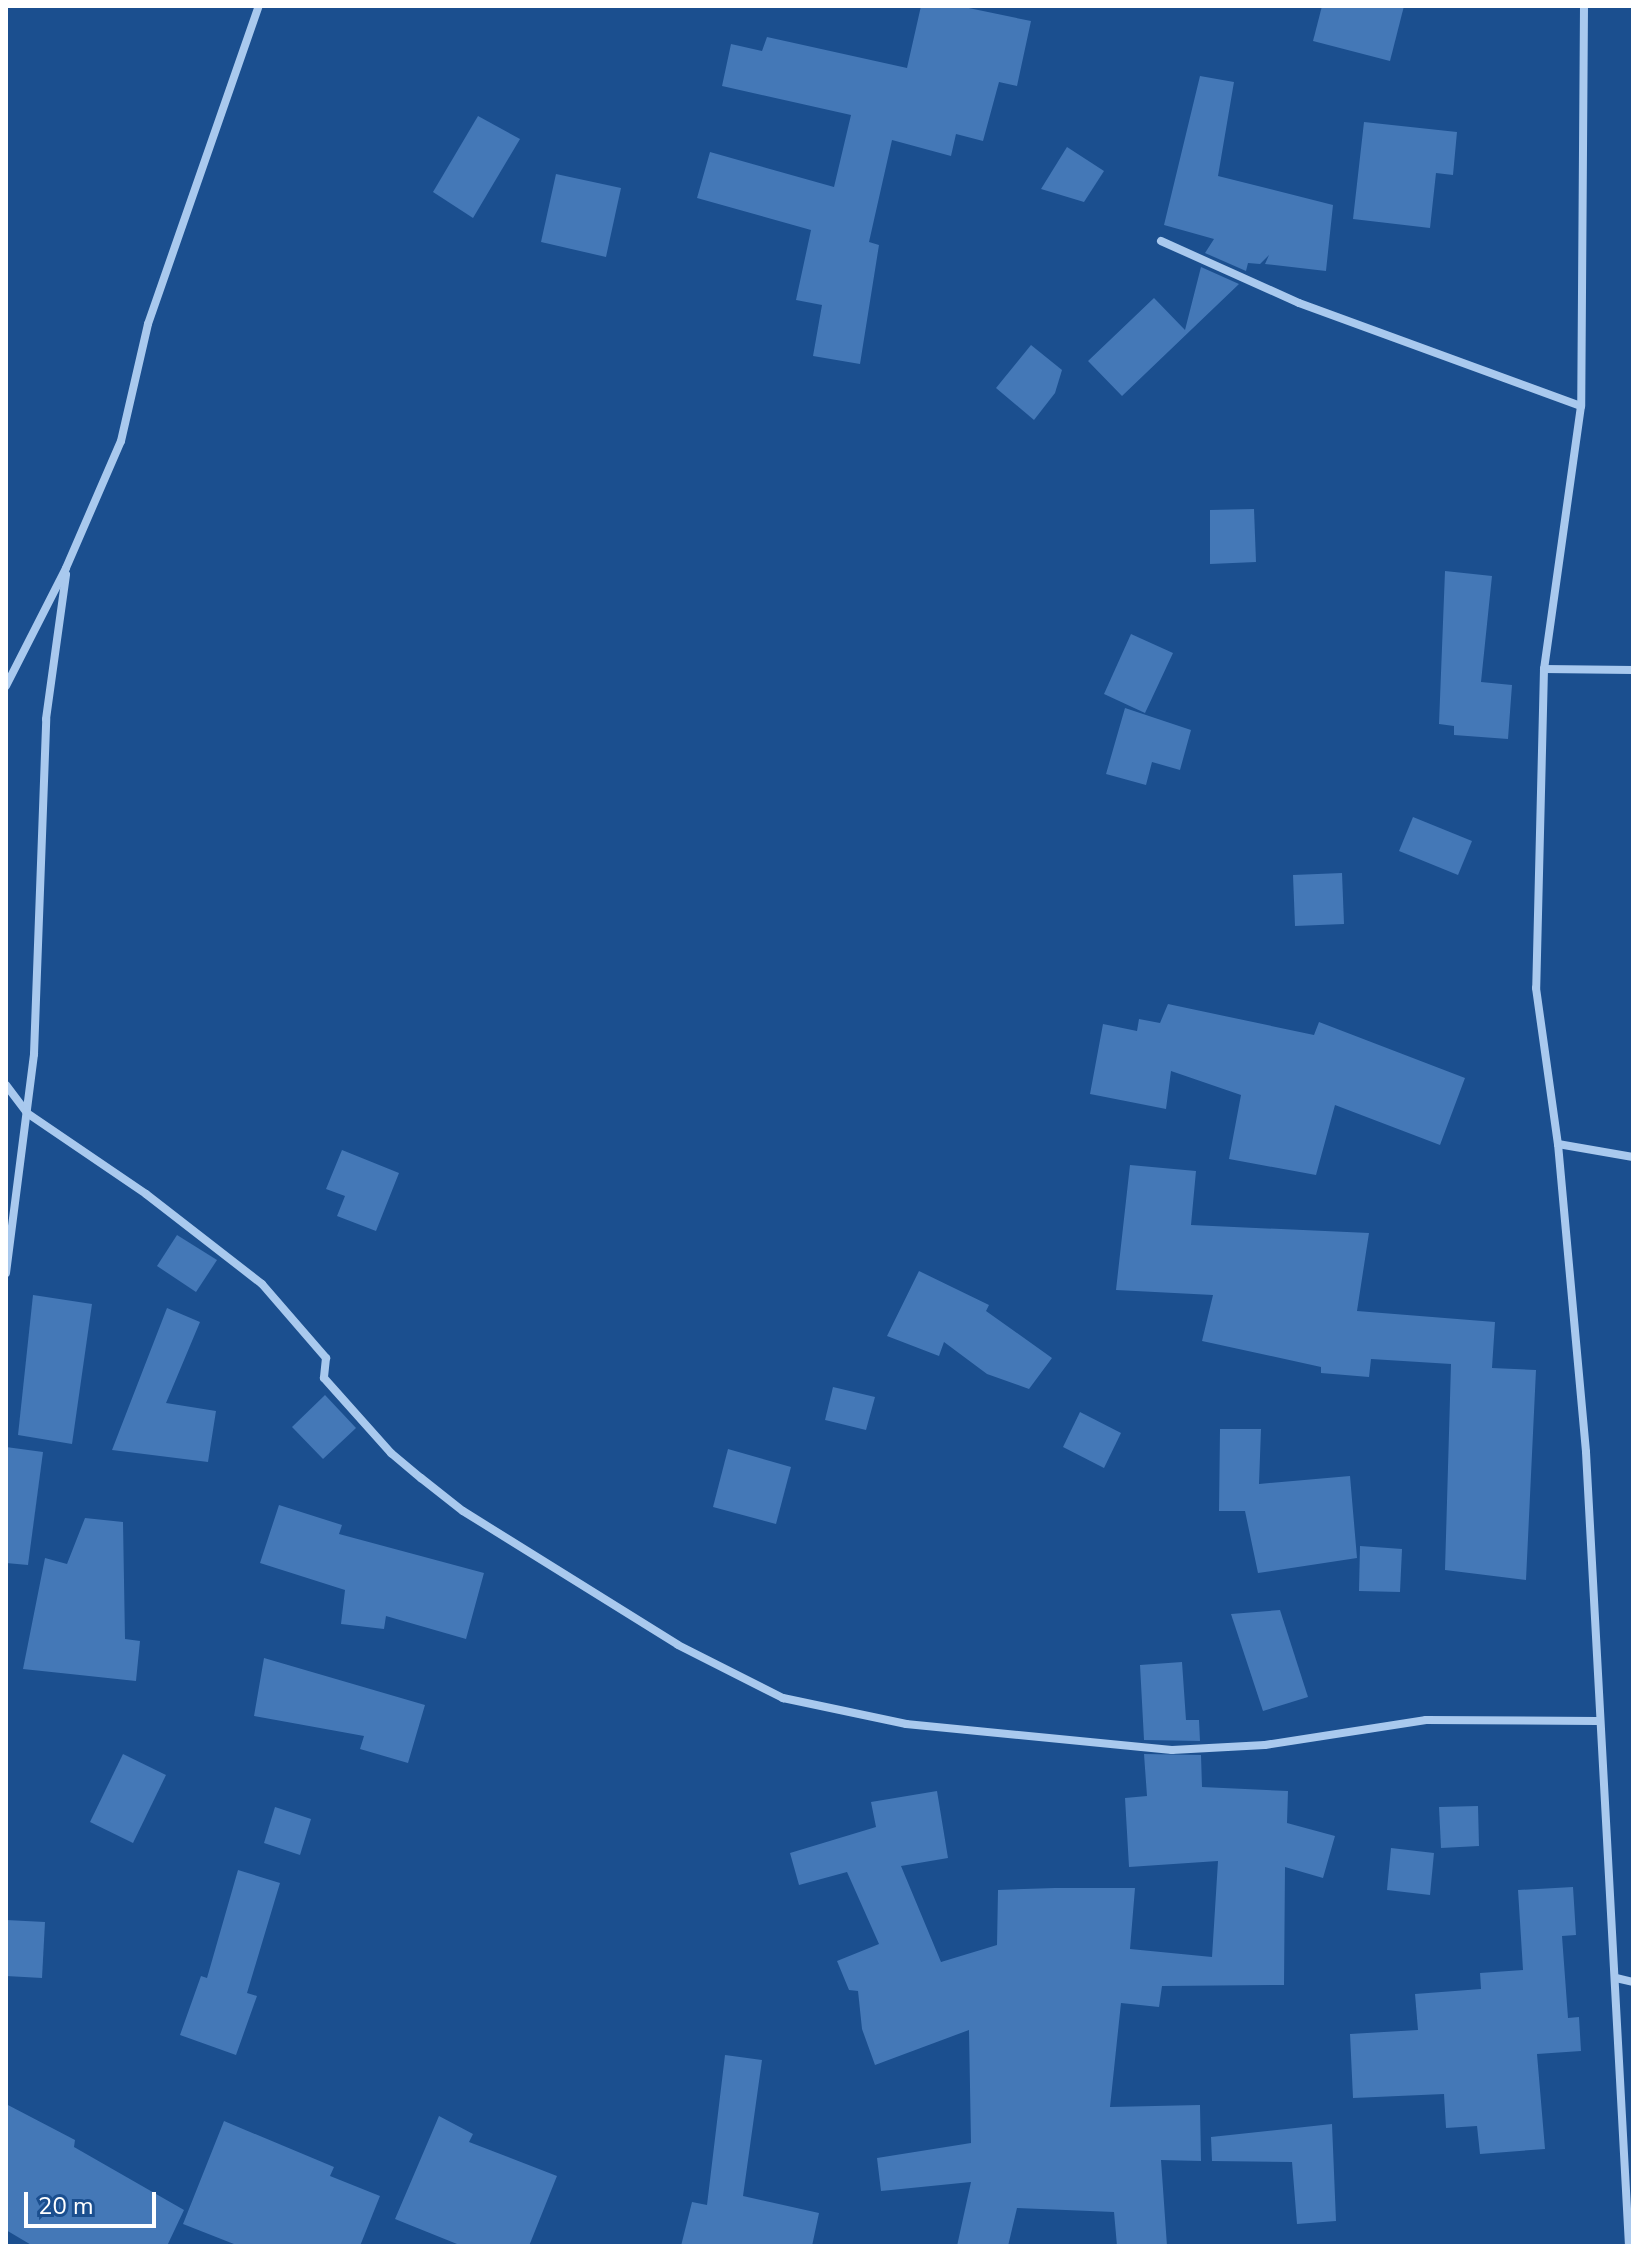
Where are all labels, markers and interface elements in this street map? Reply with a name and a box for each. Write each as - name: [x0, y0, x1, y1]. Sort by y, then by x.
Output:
- scale bar: [28, 2176, 160, 2226]
- text: 20 m: [38, 2190, 94, 2222]

